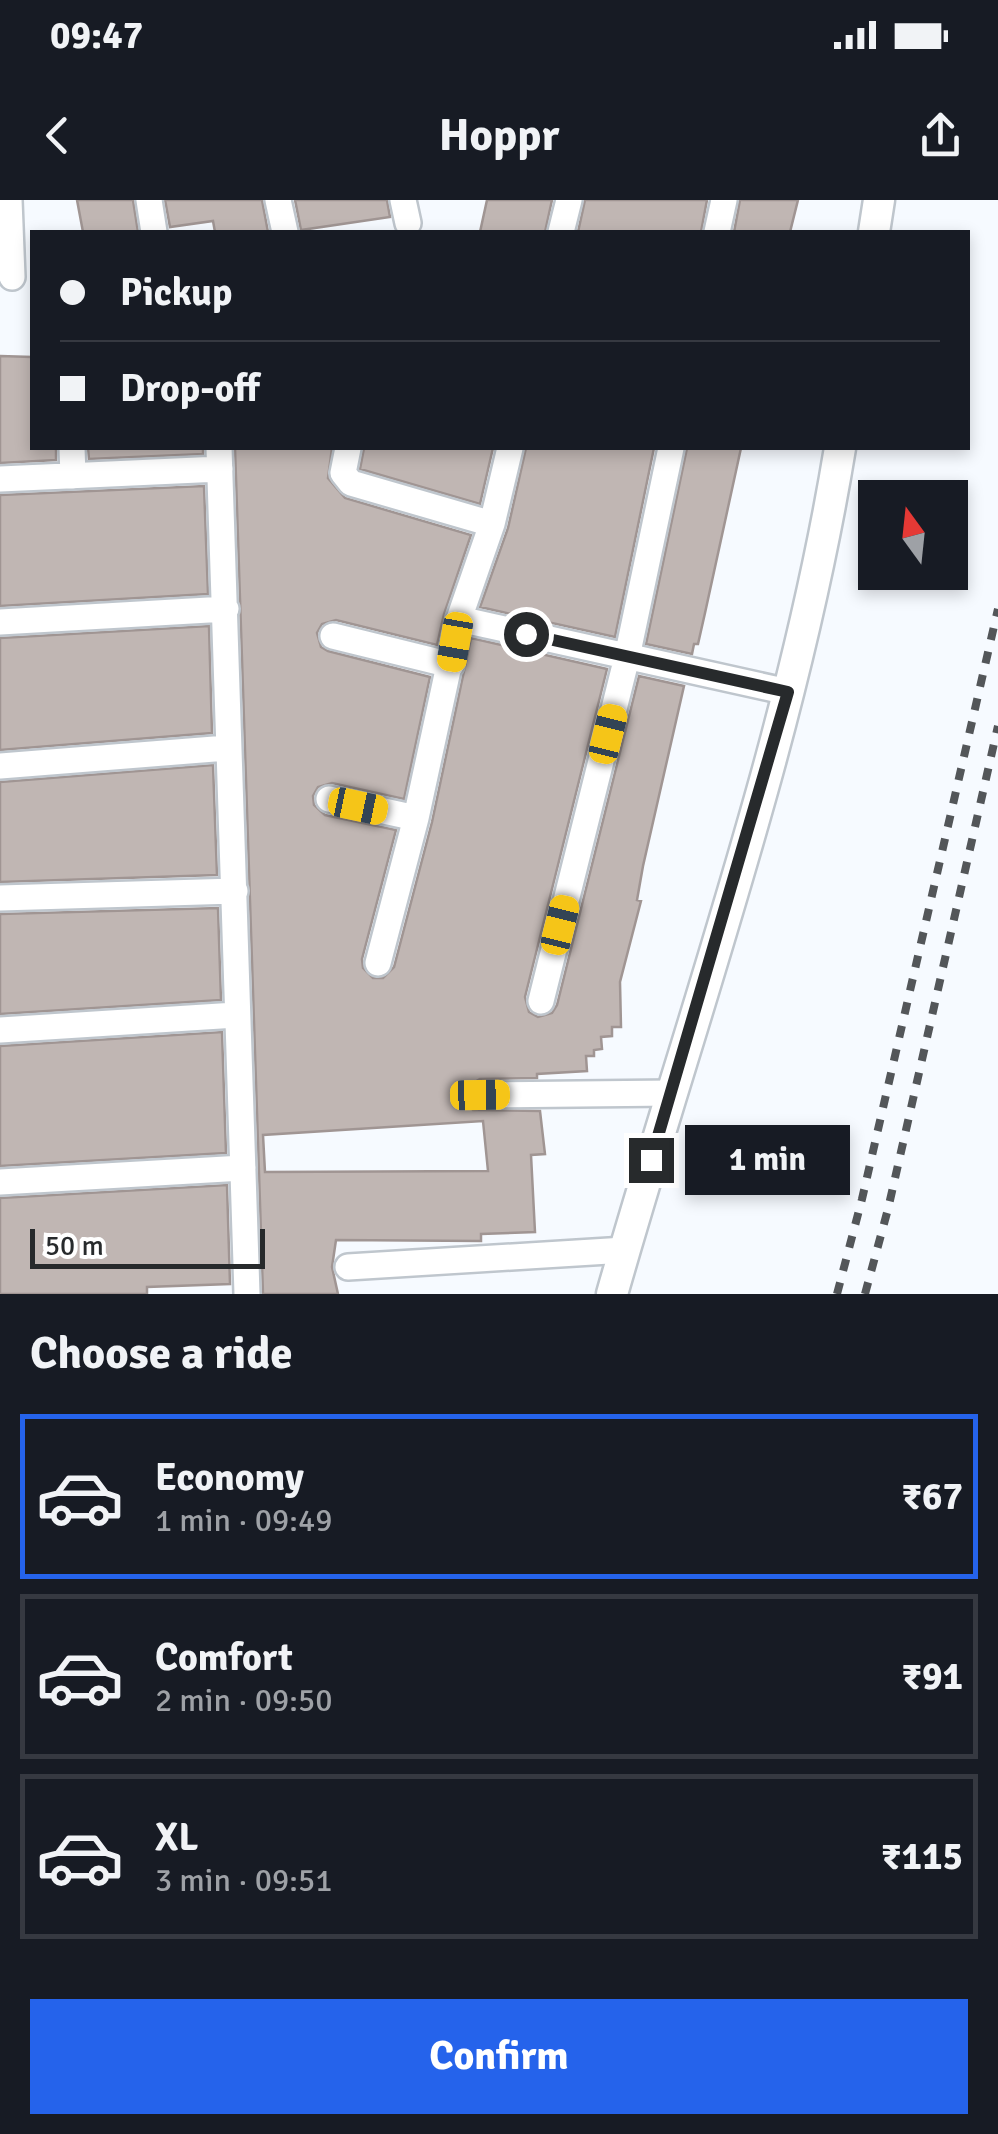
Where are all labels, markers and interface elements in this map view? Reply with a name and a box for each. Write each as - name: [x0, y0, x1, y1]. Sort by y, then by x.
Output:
- text: 09:47: [50, 12, 143, 59]
- icon: back: [30, 108, 85, 163]
- text: Hoppr: [439, 108, 559, 163]
- icon: share: [913, 108, 968, 163]
- text: Pickup: [120, 269, 232, 316]
- text: Drop-off: [120, 365, 260, 412]
- north arrow: [858, 480, 968, 590]
- map controls: [858, 480, 968, 590]
- car: [435, 610, 475, 674]
- route start: [504, 612, 549, 657]
- car: [586, 701, 630, 767]
- car: [326, 785, 390, 827]
- car: [538, 892, 582, 958]
- car: [450, 1079, 510, 1111]
- callout: 1 min: [686, 1125, 851, 1195]
- route end: [629, 1138, 674, 1183]
- text: 1 min: [729, 1140, 806, 1179]
- scale bar: [30, 1224, 265, 1268]
- text: 50 m: [45, 1229, 104, 1263]
- text: Choose a ride: [30, 1326, 293, 1381]
- icon: car: [35, 1452, 125, 1542]
- text: Economy: [155, 1454, 304, 1501]
- text: ₹67: [901, 1473, 963, 1520]
- text: 1 min · 09:49: [155, 1501, 333, 1540]
- icon: car: [35, 1632, 125, 1722]
- text: Comfort: [155, 1634, 293, 1681]
- text: ₹91: [901, 1653, 963, 1700]
- text: 2 min · 09:50: [155, 1681, 333, 1720]
- icon: car: [35, 1812, 125, 1902]
- text: XL: [155, 1814, 198, 1861]
- text: ₹115: [881, 1833, 963, 1880]
- text: 3 min · 09:51: [155, 1861, 333, 1900]
- button: Confirm: [30, 1999, 968, 2114]

